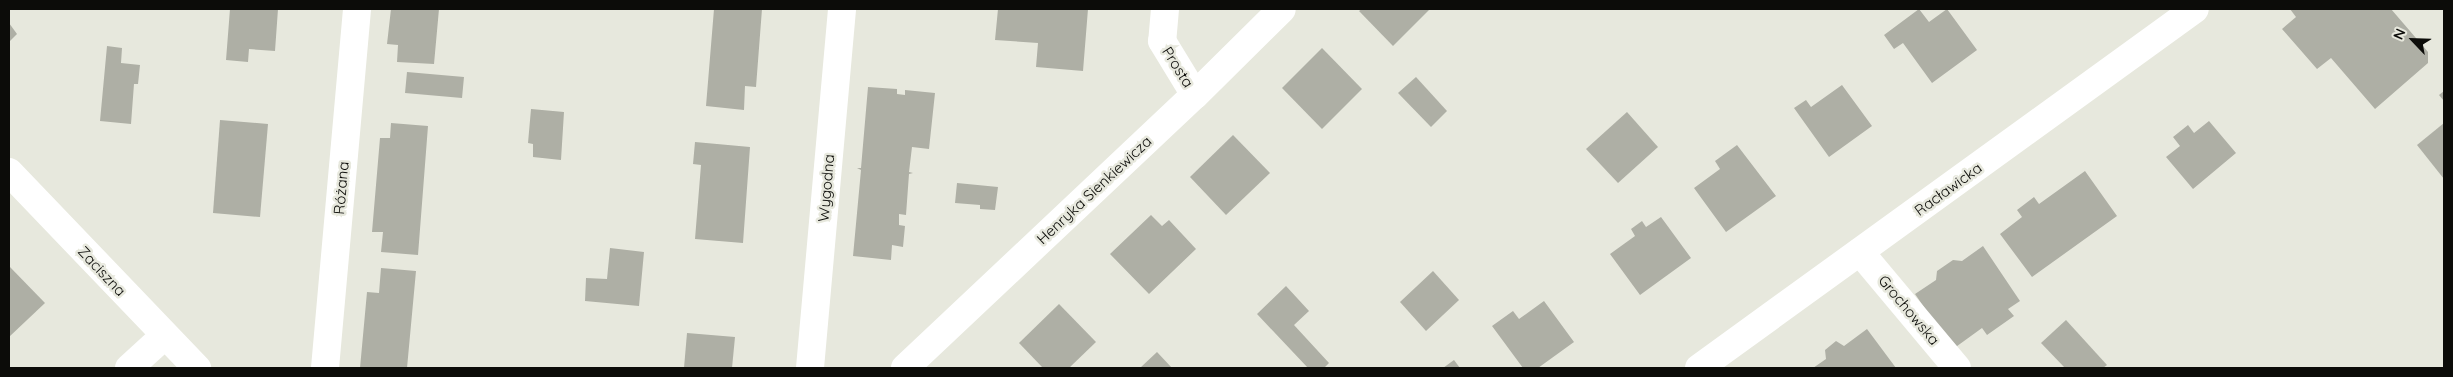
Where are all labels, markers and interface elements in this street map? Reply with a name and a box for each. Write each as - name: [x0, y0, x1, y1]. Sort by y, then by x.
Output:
- north arrow: [2388, 15, 2438, 65]
- text: N: [2389, 26, 2410, 42]
- street label: Prosta: [1159, 43, 1197, 91]
- street label: Henryka Sienkiewicza: [1033, 132, 1155, 248]
- street label: Wygodna: [814, 153, 838, 223]
- street label: Racławicka: [1911, 159, 1985, 219]
- street label: Różana: [330, 161, 352, 215]
- street label: Zaciszna: [74, 242, 130, 300]
- street label: Grochowska: [1875, 271, 1943, 349]

